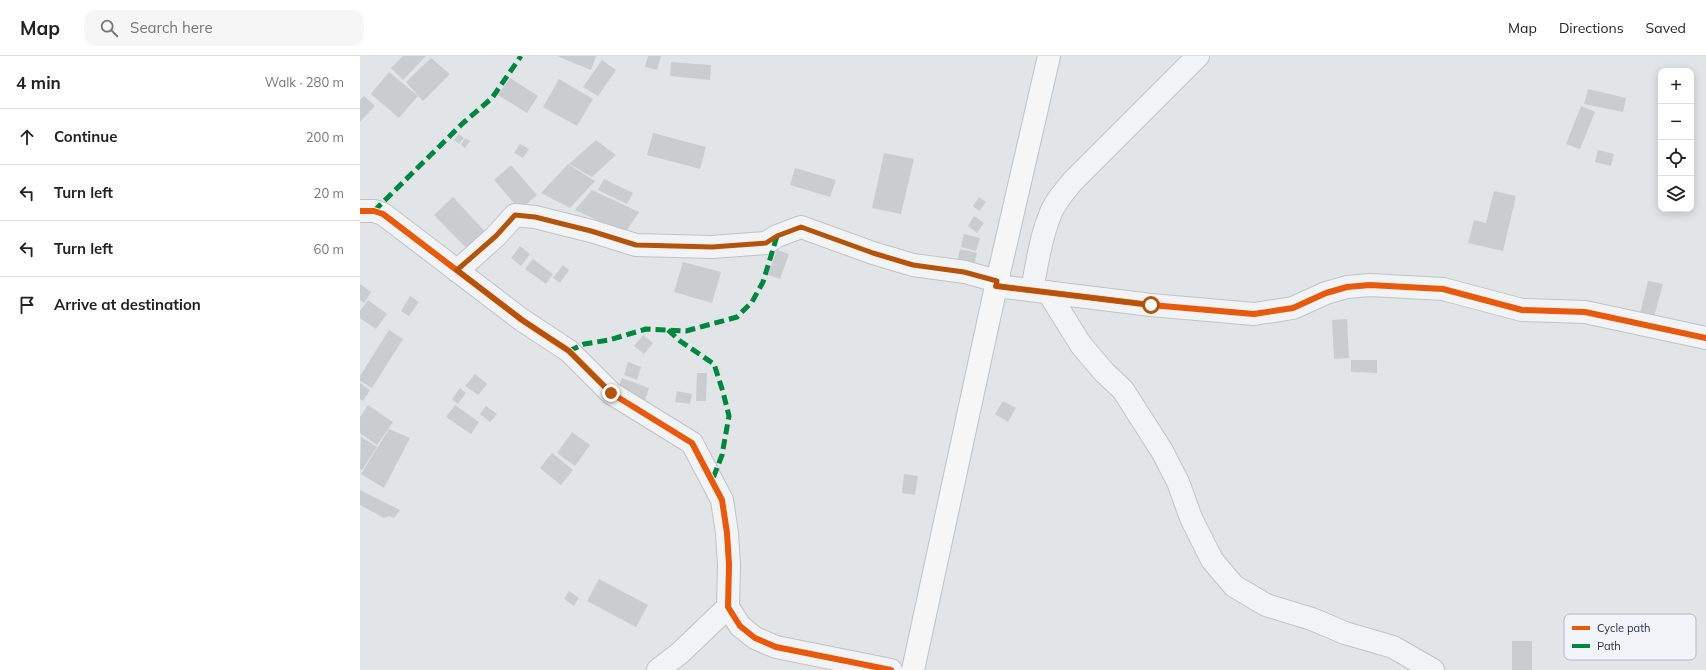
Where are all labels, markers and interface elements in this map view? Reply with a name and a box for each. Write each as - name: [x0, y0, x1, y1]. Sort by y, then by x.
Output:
- search box: [84, 10, 364, 46]
- text: Map: [20, 16, 60, 40]
- icon: search: [98, 17, 120, 39]
- text: Search here: [130, 18, 213, 37]
- text: Map: [1508, 19, 1537, 37]
- text: Directions: [1559, 19, 1624, 37]
- text: Saved: [1646, 19, 1686, 37]
- map controls: [1658, 68, 1694, 212]
- button: +: [1658, 68, 1694, 104]
- text: 4 min: [16, 72, 61, 93]
- text: Walk · 280 m: [265, 74, 344, 90]
- button: −: [1658, 104, 1694, 140]
- icon: ahead: [16, 126, 38, 148]
- text: Continue: [54, 127, 117, 146]
- text: 200 m: [306, 129, 344, 145]
- button: locate: [1658, 140, 1694, 176]
- button: layers: [1658, 176, 1694, 212]
- icon: left: [16, 182, 38, 204]
- text: Turn left: [54, 183, 113, 202]
- text: 20 m: [314, 185, 344, 201]
- icon: left: [16, 238, 38, 260]
- text: Turn left: [54, 239, 113, 258]
- text: 60 m: [314, 241, 344, 257]
- icon: arrive: [16, 294, 38, 316]
- text: Arrive at destination: [54, 295, 201, 314]
- route start: [1142, 296, 1160, 314]
- route end: [602, 384, 620, 402]
- legend: [1564, 614, 1696, 660]
- text: Cycle path: [1597, 621, 1650, 635]
- text: Path: [1597, 639, 1621, 653]

